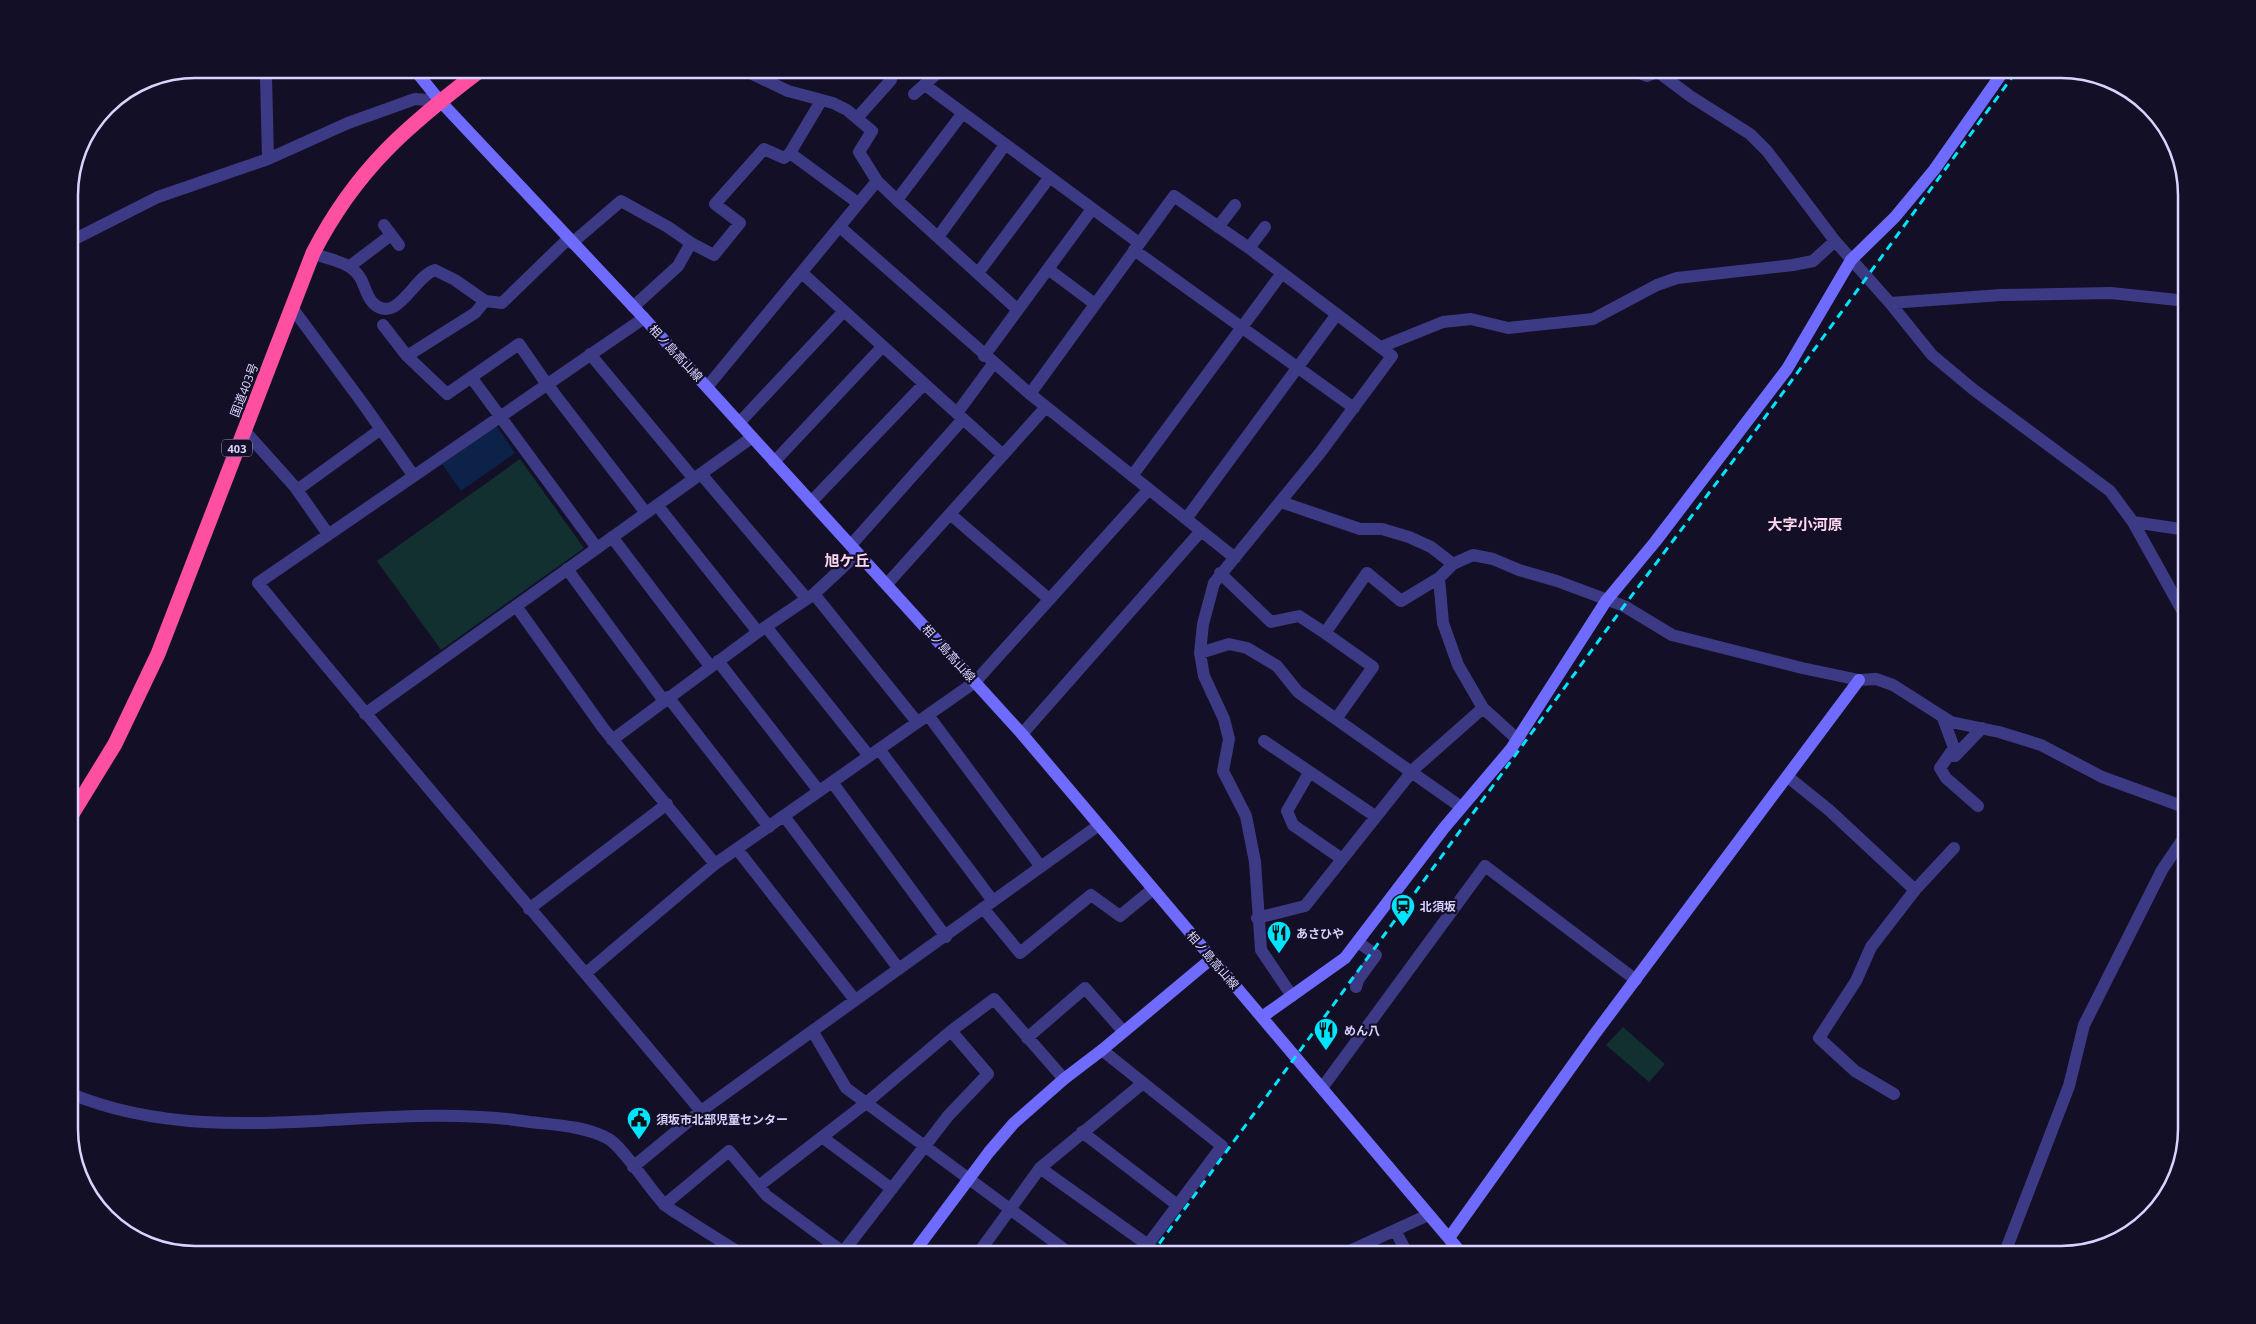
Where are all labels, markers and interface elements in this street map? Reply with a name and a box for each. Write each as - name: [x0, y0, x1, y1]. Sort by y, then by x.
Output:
- street label: 相ノ島高山線: [645, 321, 707, 385]
- street label: 国道403号: [226, 361, 262, 419]
- road number: 403: [222, 439, 252, 456]
- district label: 大字小河原: [1767, 514, 1843, 534]
- district label: 旭ケ丘: [824, 550, 870, 570]
- street label: 相ノ島高山線: [919, 621, 979, 685]
- station icon: 北須坂: [1390, 893, 1416, 927]
- place label: 北須坂: [1420, 898, 1456, 915]
- restaurant icon: あさひや: [1266, 920, 1292, 954]
- place label: あさひや: [1296, 925, 1344, 942]
- street label: 相ノ島高山線: [1183, 927, 1243, 993]
- restaurant icon: めん八: [1313, 1017, 1339, 1051]
- place label: めん八: [1344, 1022, 1380, 1039]
- public building icon: 須坂市北部児童センター: [626, 1106, 652, 1140]
- place label: 須坂市北部児童センター: [656, 1111, 788, 1128]

